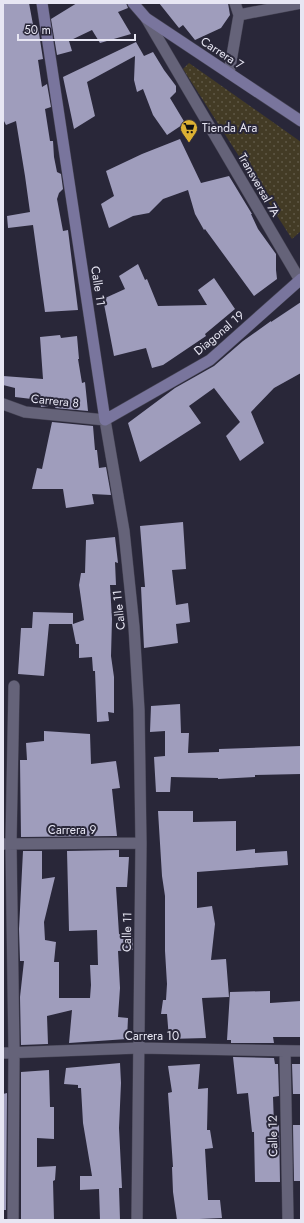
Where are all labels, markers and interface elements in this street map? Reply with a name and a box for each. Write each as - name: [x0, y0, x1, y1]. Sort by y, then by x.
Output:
- scale bar: [18, 16, 135, 42]
- text: 50 m: [24, 21, 51, 39]
- street label: Carrera 7: [197, 32, 248, 74]
- supermarket icon: Tienda Ara: [179, 118, 199, 143]
- place label: Tienda Ara: [202, 119, 257, 137]
- street label: Transversal 7A: [233, 150, 285, 220]
- street label: Calle 11: [86, 265, 110, 307]
- street label: Diagonal 19: [190, 306, 248, 360]
- street label: Carrera 8: [30, 390, 80, 412]
- street label: Calle 11: [108, 589, 130, 631]
- street label: Carrera 9: [48, 821, 96, 839]
- street label: Calle 11: [118, 912, 136, 952]
- street label: Carrera 10: [125, 1027, 179, 1045]
- street label: Calle 12: [264, 1115, 282, 1157]

